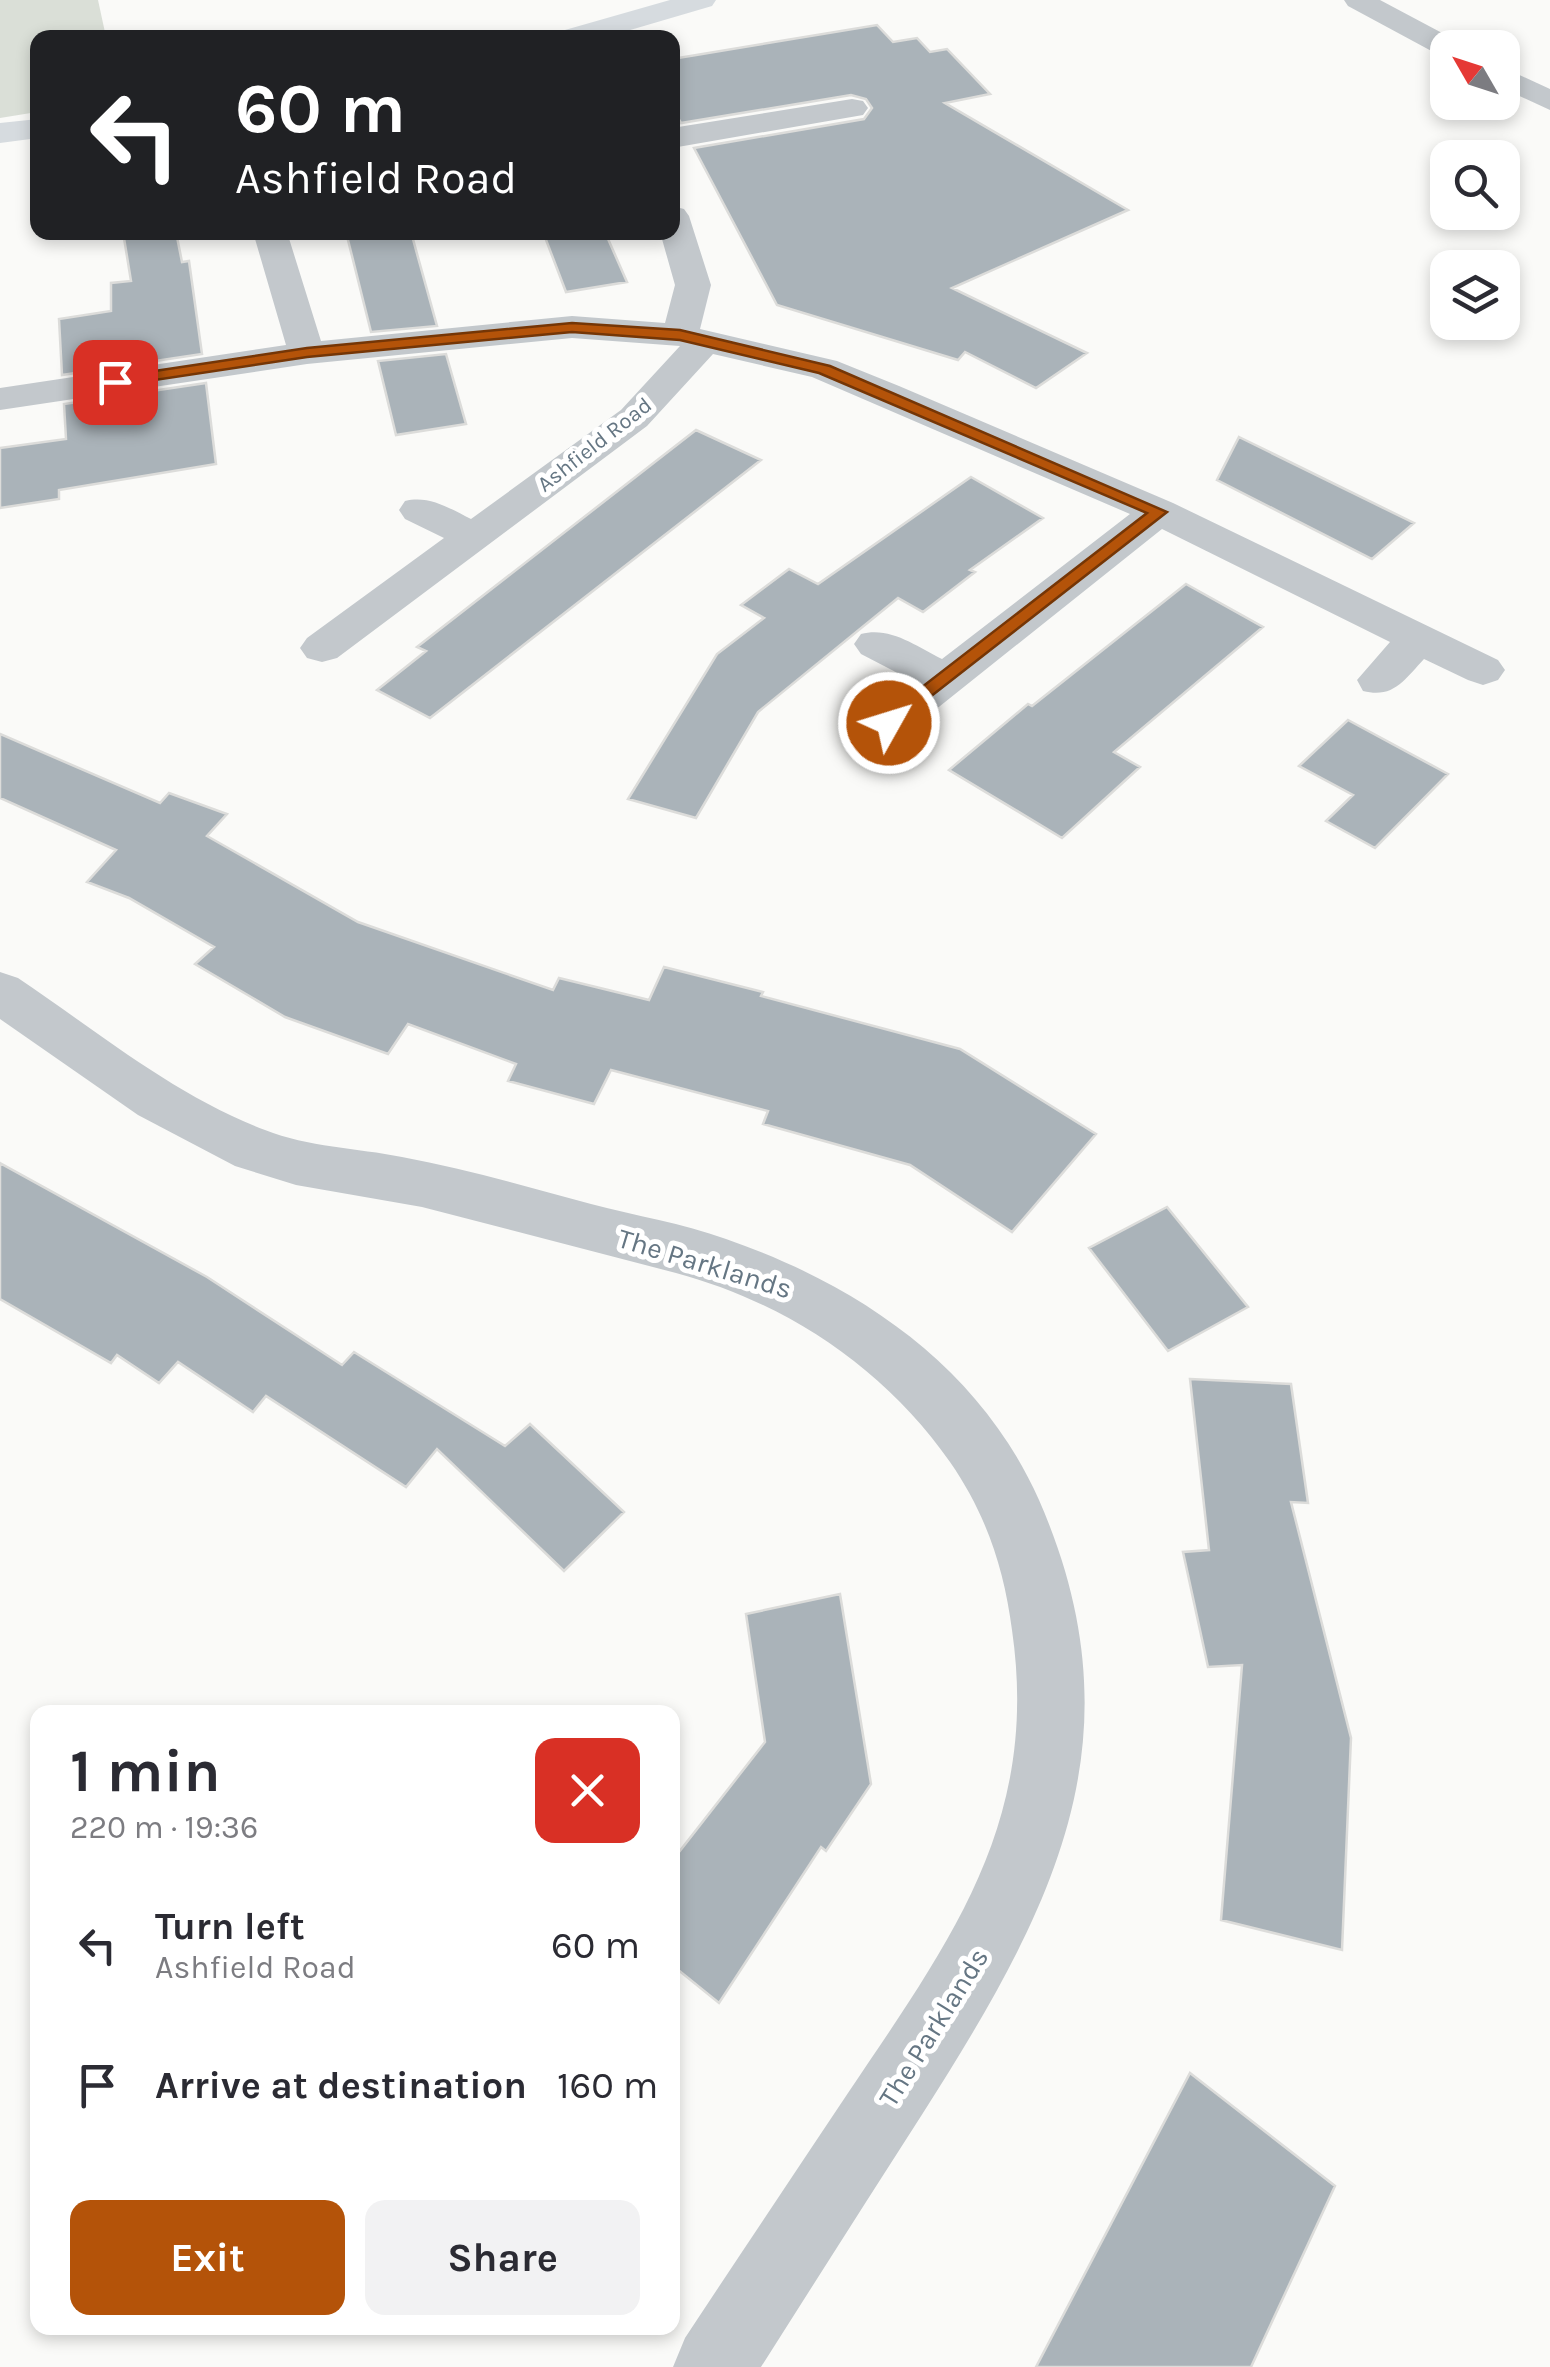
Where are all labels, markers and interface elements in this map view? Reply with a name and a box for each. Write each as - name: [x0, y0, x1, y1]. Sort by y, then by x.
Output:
- north arrow: [1430, 30, 1520, 120]
- map controls: [1430, 30, 1520, 340]
- text: 60 m: [235, 68, 406, 150]
- icon: left: [70, 70, 200, 200]
- button: search: [1430, 140, 1520, 230]
- text: Ashfield Road: [235, 152, 517, 204]
- button: layers: [1430, 250, 1520, 340]
- pin: [73, 340, 158, 425]
- icon: arrive: [88, 355, 143, 410]
- street label: Ashfield Road: [532, 392, 657, 497]
- position arrow: [837, 671, 941, 775]
- street label: The Parklands: [614, 1221, 796, 1306]
- text: 1 min: [70, 1736, 221, 1806]
- button: close: [535, 1738, 640, 1843]
- text: 220 m · 19:36: [70, 1809, 258, 1846]
- text: Turn left: [155, 1904, 305, 1949]
- icon: left: [70, 1918, 125, 1973]
- text: 60 m: [551, 1923, 640, 1968]
- street label: The Parklands: [872, 1942, 995, 2112]
- text: Ashfield Road: [155, 1949, 356, 1986]
- icon: arrive: [70, 2058, 125, 2113]
- text: Arrive at destination: [155, 2063, 527, 2108]
- text: 160 m: [557, 2063, 658, 2108]
- button: Exit: [70, 2200, 345, 2315]
- button: Share: [365, 2200, 640, 2315]

